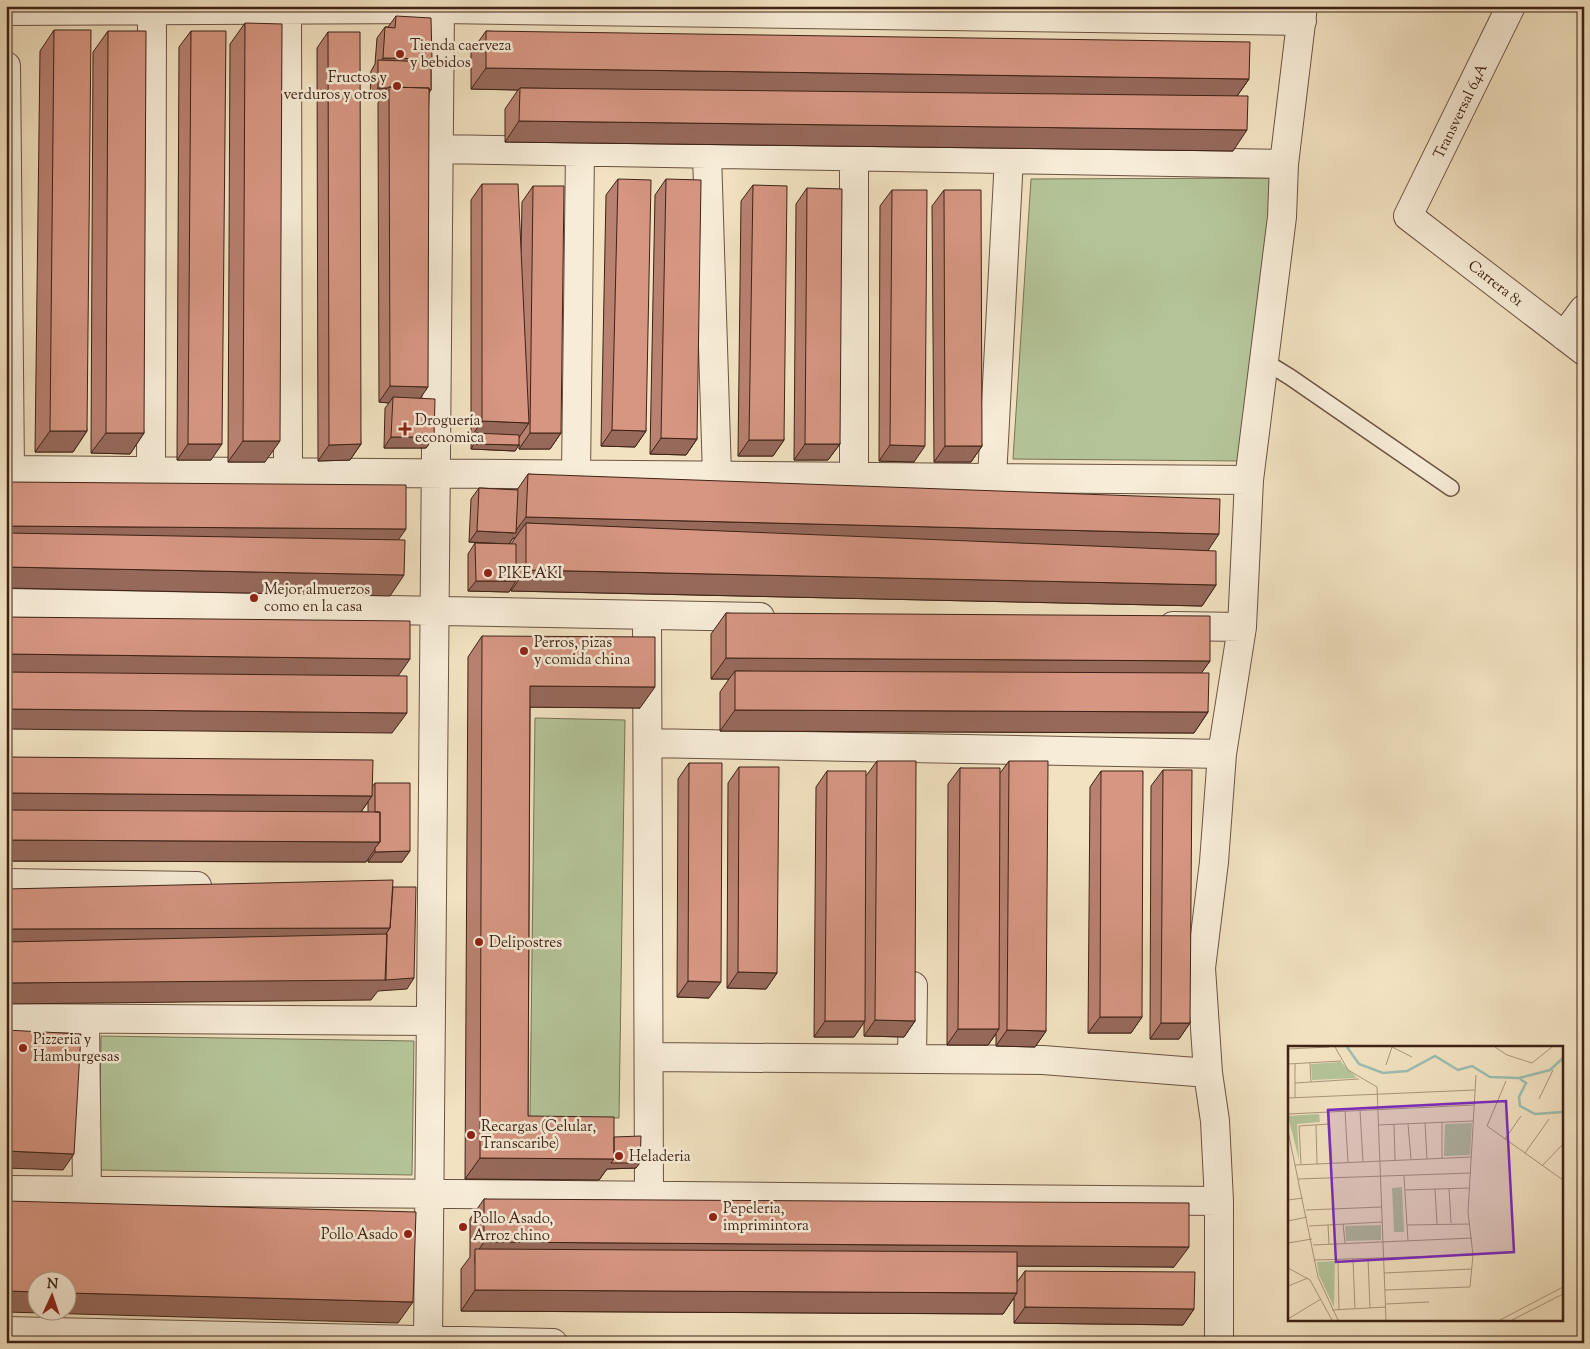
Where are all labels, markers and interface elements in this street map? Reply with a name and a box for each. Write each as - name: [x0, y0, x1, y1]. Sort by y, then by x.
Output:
- place label: Tienda caerveza y bebidos: [410, 36, 511, 74]
- marker: Tienda caerveza y bebidos: [394, 48, 406, 60]
- street label: Transversal 64A: [1429, 60, 1494, 163]
- place label: Fructos y verduros y otros: [283, 68, 388, 106]
- marker: Fructos y verduros y otros: [391, 80, 403, 92]
- street label: Carrera 81: [1463, 256, 1527, 313]
- place label: Droguería economica: [415, 411, 484, 449]
- marker: Droguería economica: [399, 423, 411, 435]
- place label: PIKE AKI: [498, 564, 563, 585]
- marker: PIKE AKI: [482, 567, 494, 579]
- place label: Mejor almuerzos como en la casa: [264, 580, 370, 618]
- marker: Mejor almuerzos como en la casa: [248, 592, 260, 604]
- place label: Perros, pizas y comida china: [534, 633, 630, 671]
- marker: Perros, pizas y comida china: [518, 645, 530, 657]
- place label: Delipostres: [489, 933, 562, 954]
- marker: Delipostres: [473, 936, 485, 948]
- place label: Pizzeria y Hamburgesas: [33, 1030, 120, 1068]
- marker: Pizzeria y Hamburgesas: [17, 1042, 29, 1054]
- inset map: [1288, 1046, 1562, 1322]
- place label: Recargas (Celular, Transcaribe): [481, 1117, 596, 1155]
- marker: Recargas (Celular, Transcaribe): [465, 1129, 477, 1141]
- place label: Heladeria: [629, 1147, 691, 1168]
- marker: Heladeria: [613, 1150, 625, 1162]
- place label: Pepeleria, imprimintora: [723, 1199, 809, 1237]
- place label: Pollo Asado, Arroz chino: [473, 1209, 553, 1247]
- marker: Pepeleria, imprimintora: [707, 1211, 719, 1223]
- marker: Pollo Asado, Arroz chino: [457, 1221, 469, 1233]
- place label: Pollo Asado: [321, 1225, 398, 1246]
- marker: Pollo Asado: [402, 1228, 414, 1240]
- north arrow: [28, 1272, 78, 1322]
- text: N: [46, 1275, 59, 1295]

